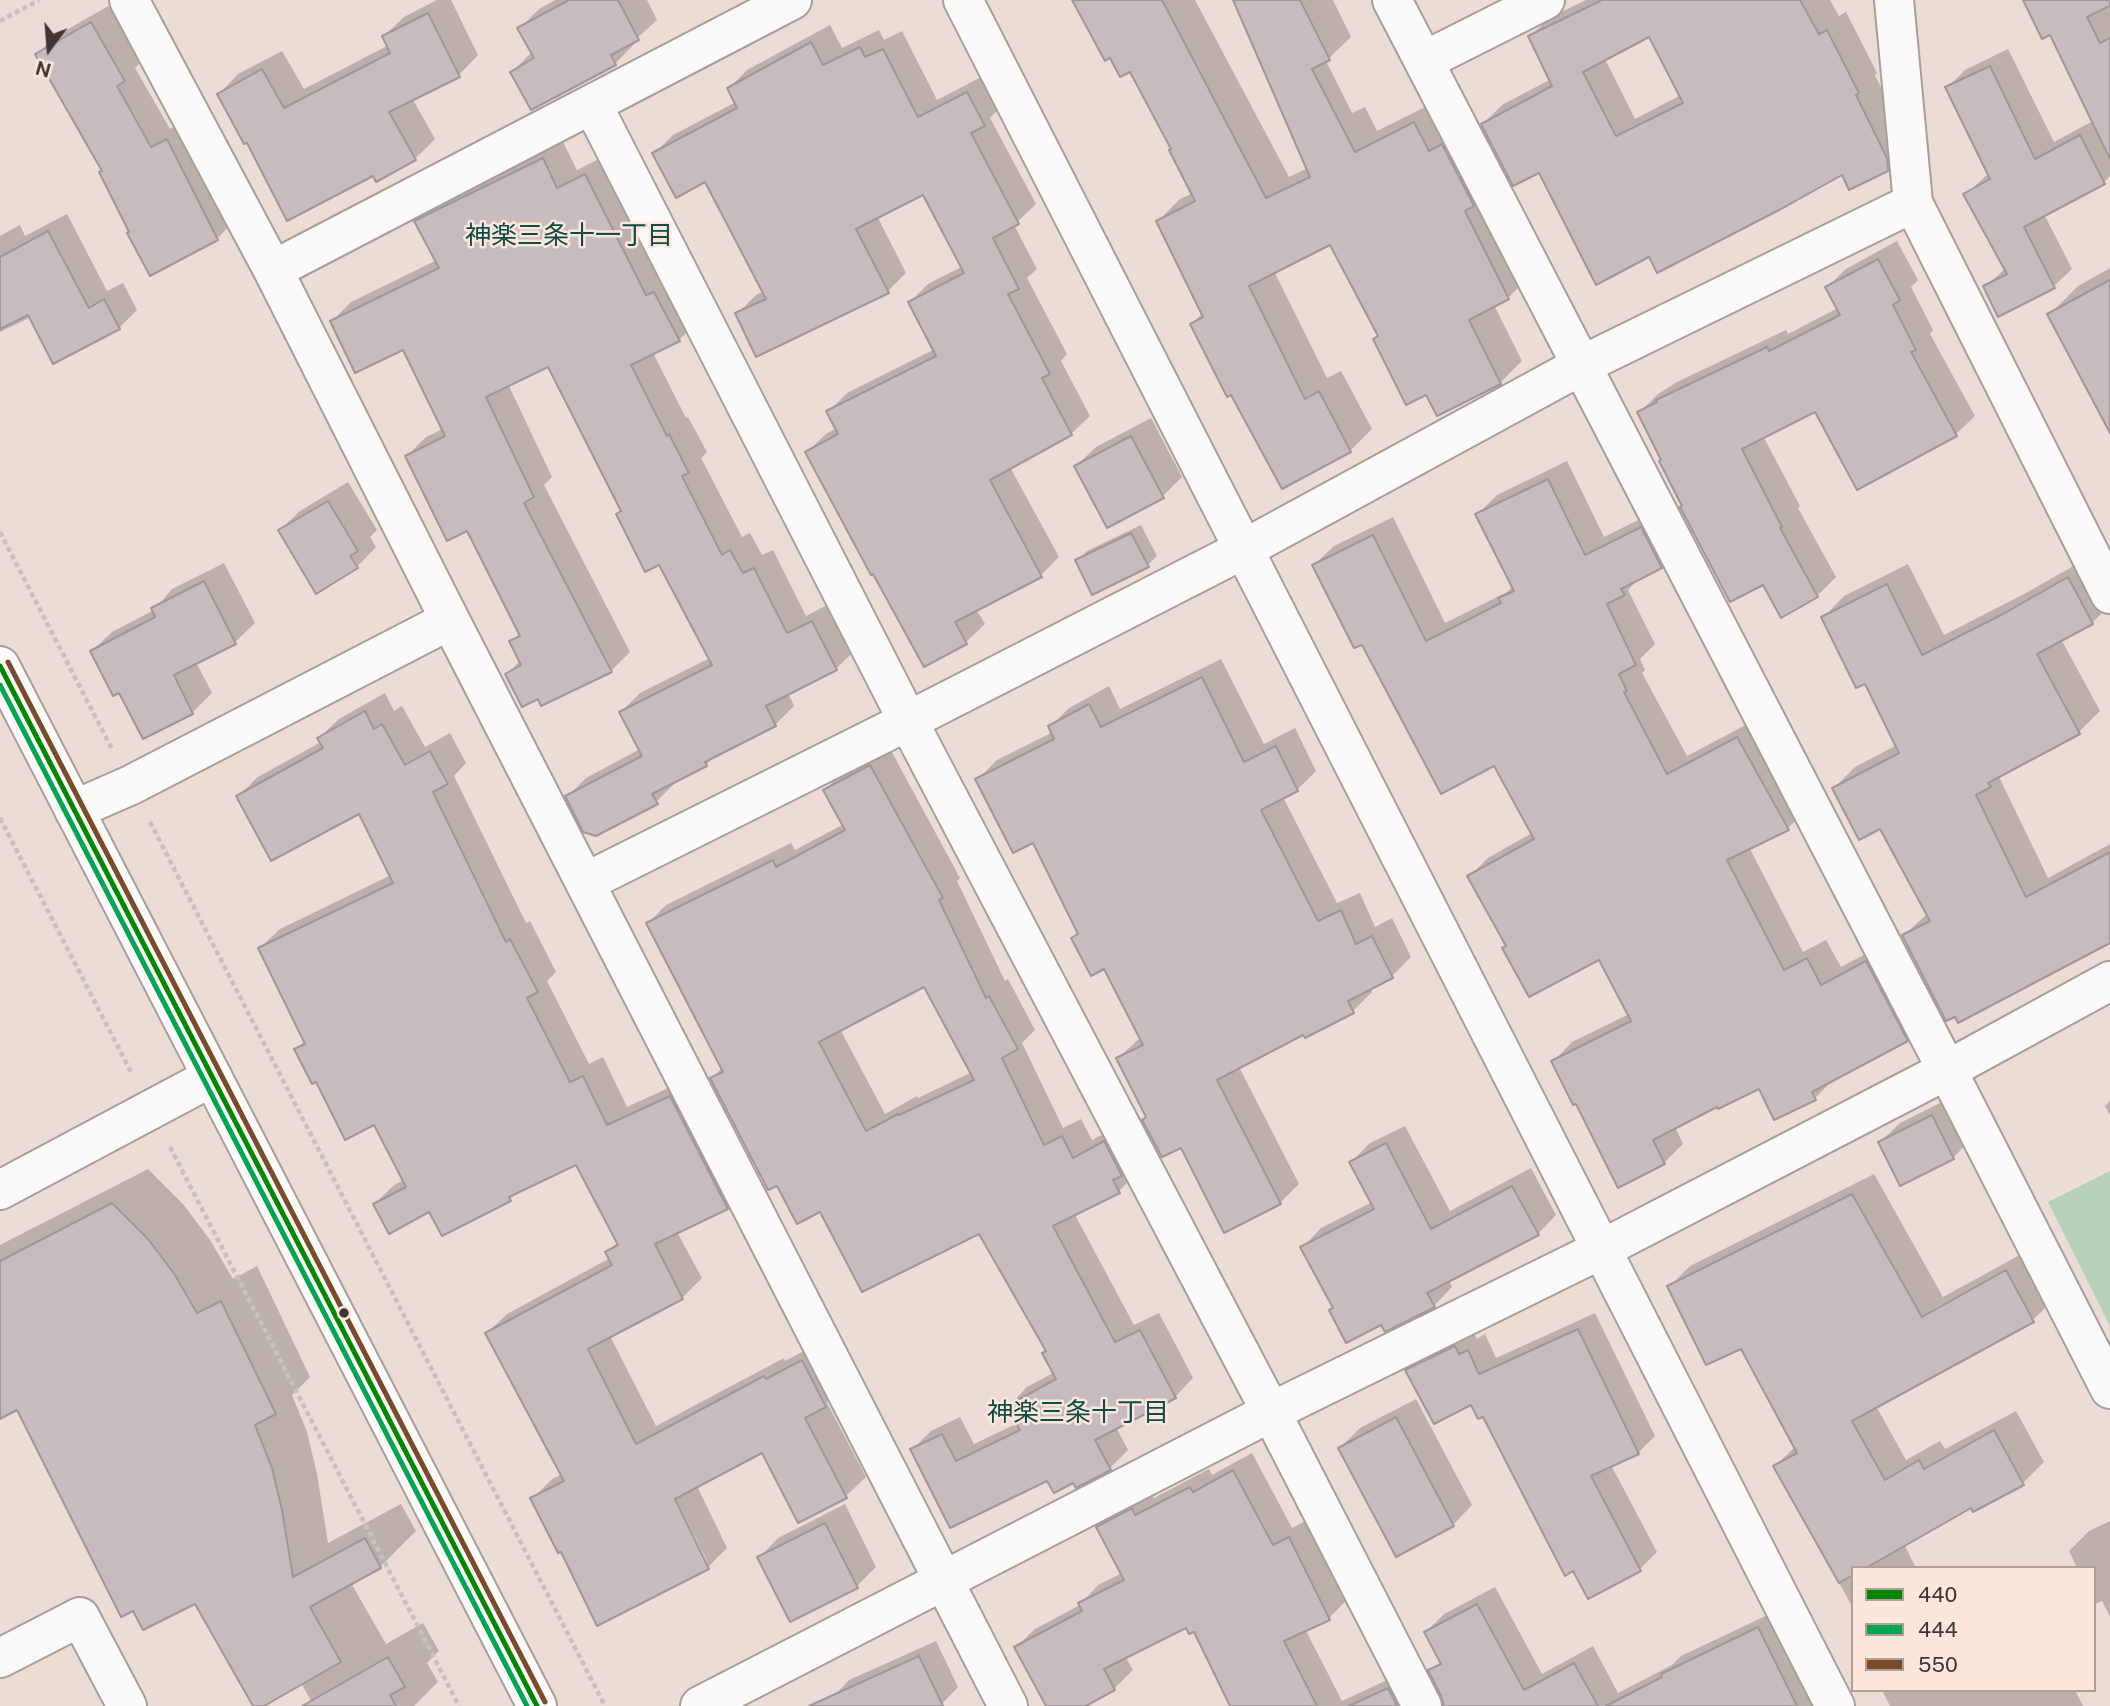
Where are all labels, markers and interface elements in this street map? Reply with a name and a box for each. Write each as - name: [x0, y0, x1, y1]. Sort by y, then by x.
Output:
- north arrow: [14, 14, 84, 84]
- text: N: [33, 57, 53, 82]
- district label: 神楽三条十一丁目: [465, 220, 673, 252]
- unlabelled marker: [337, 1306, 351, 1320]
- district label: 神楽三条十丁目: [987, 1397, 1169, 1429]
- legend: [1851, 1566, 2096, 1692]
- text: 440: [1918, 1582, 1957, 1607]
- text: 444: [1918, 1617, 1958, 1642]
- text: 550: [1918, 1652, 1958, 1677]

